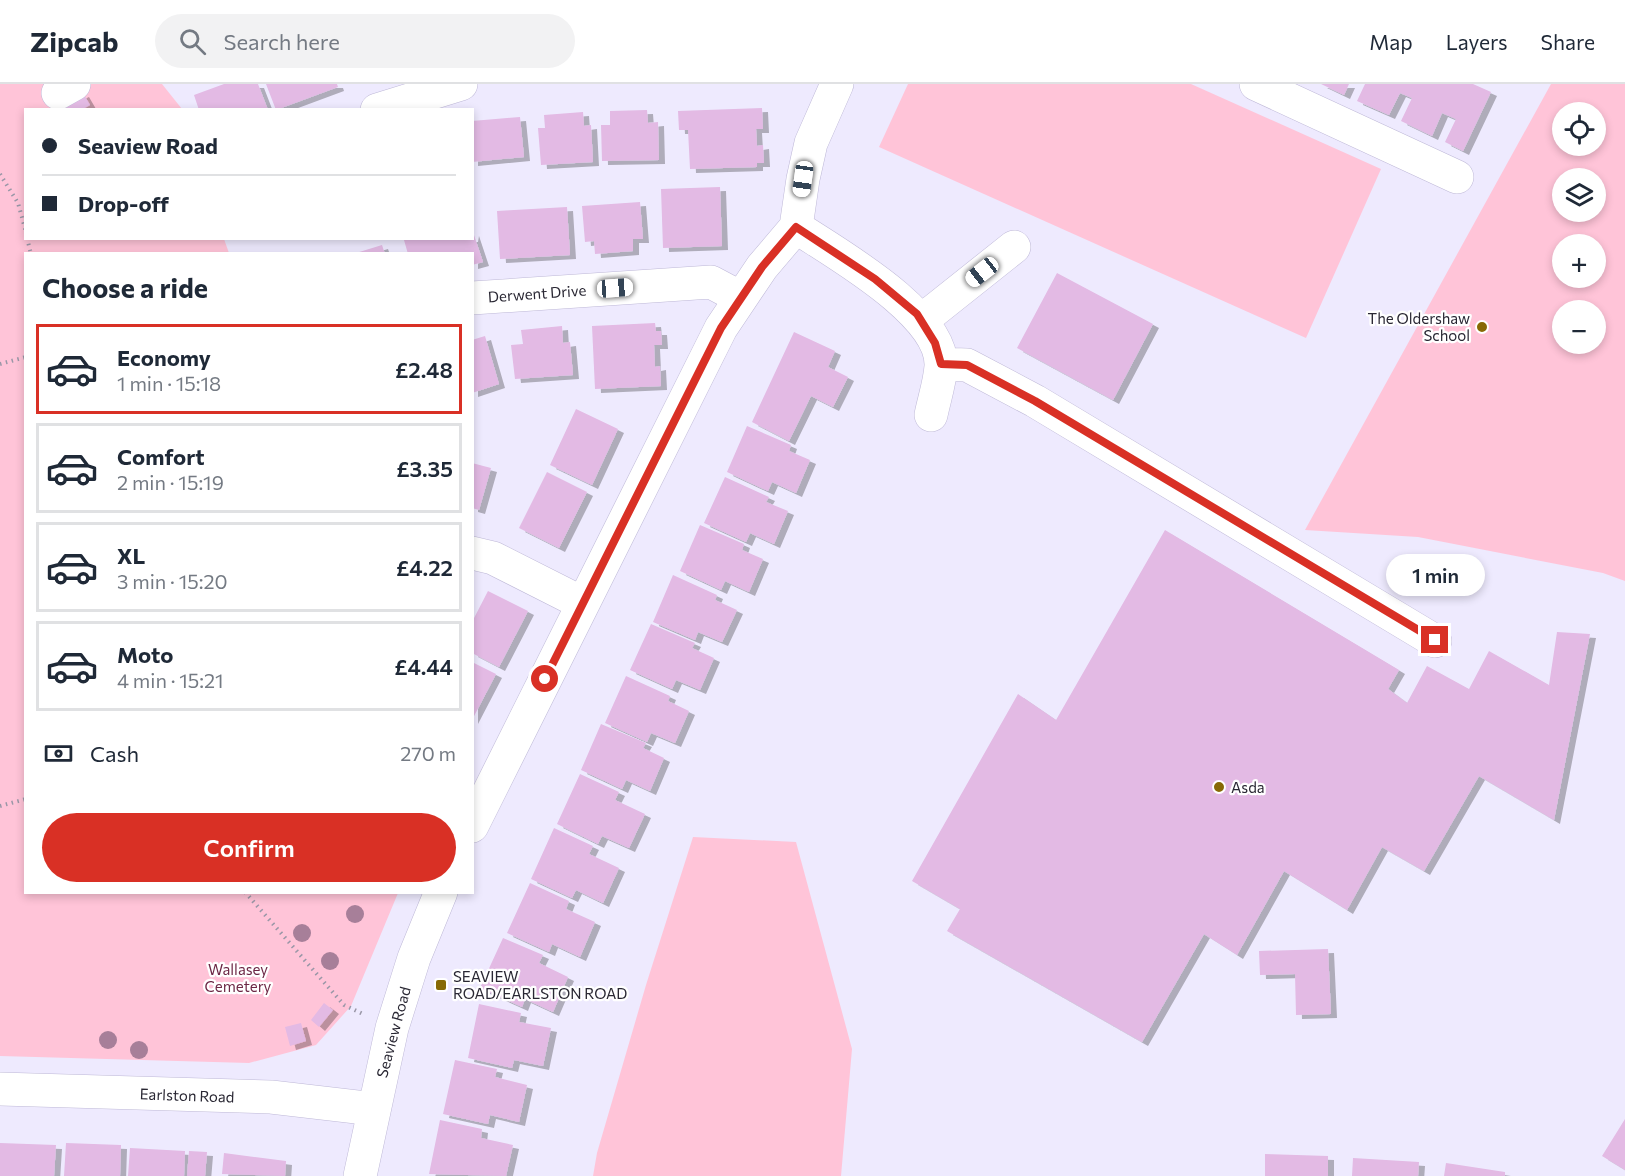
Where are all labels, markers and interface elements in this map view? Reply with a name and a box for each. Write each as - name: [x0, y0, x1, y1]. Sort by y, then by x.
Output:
- search box: [155, 14, 575, 68]
- text: Zipcab: [30, 24, 119, 58]
- icon: search: [176, 25, 209, 58]
- text: Search here: [224, 28, 340, 55]
- text: Map: [1369, 29, 1413, 54]
- text: Layers: [1446, 29, 1508, 54]
- text: Share: [1541, 29, 1595, 54]
- map controls: [1552, 102, 1606, 354]
- button: locate: [1552, 102, 1606, 156]
- text: Seaview Road: [78, 132, 218, 159]
- car: [792, 160, 814, 198]
- button: layers: [1552, 168, 1606, 222]
- text: Drop-off: [78, 190, 169, 217]
- button: +: [1552, 234, 1606, 288]
- car: [962, 254, 1002, 290]
- text: Choose a ride: [42, 271, 208, 304]
- car: [596, 278, 634, 298]
- street label: Derwent Drive: [487, 281, 587, 305]
- button: −: [1552, 300, 1606, 354]
- place label: The Oldershaw School: [1368, 309, 1470, 344]
- marker: The Oldershaw School: [1475, 320, 1489, 334]
- icon: car: [45, 342, 99, 396]
- text: Economy: [117, 344, 211, 371]
- text: £2.48: [395, 356, 453, 383]
- text: 1 min · 15:18: [117, 371, 221, 395]
- icon: car: [45, 441, 99, 495]
- text: Comfort: [117, 443, 205, 470]
- text: £3.35: [396, 455, 453, 482]
- text: 2 min · 15:19: [117, 470, 224, 494]
- icon: car: [45, 540, 99, 594]
- text: XL: [117, 542, 145, 569]
- callout: 1 min: [1386, 553, 1484, 595]
- text: £4.22: [396, 554, 453, 581]
- text: 1 min: [1412, 563, 1459, 587]
- text: 3 min · 15:20: [117, 569, 228, 593]
- route end: [1421, 626, 1448, 653]
- icon: car: [45, 639, 99, 693]
- text: Moto: [117, 641, 173, 668]
- text: £4.44: [394, 653, 453, 680]
- route start: [531, 665, 558, 692]
- text: 4 min · 15:21: [117, 668, 224, 692]
- icon: cash: [42, 737, 75, 770]
- text: Cash: [90, 740, 139, 767]
- text: 270 m: [400, 741, 456, 765]
- place label: Asda: [1231, 778, 1265, 796]
- marker: Asda: [1212, 780, 1226, 794]
- button: Confirm: [42, 813, 456, 882]
- park label: Wallasey Cemetery: [205, 960, 272, 995]
- place label: SEAVIEW ROAD/EARLSTON ROAD: [453, 967, 627, 1002]
- marker: SEAVIEW ROAD/EARLSTON ROAD: [434, 978, 448, 992]
- street label: Seaview Road: [372, 984, 414, 1080]
- street label: Earlston Road: [139, 1084, 235, 1106]

